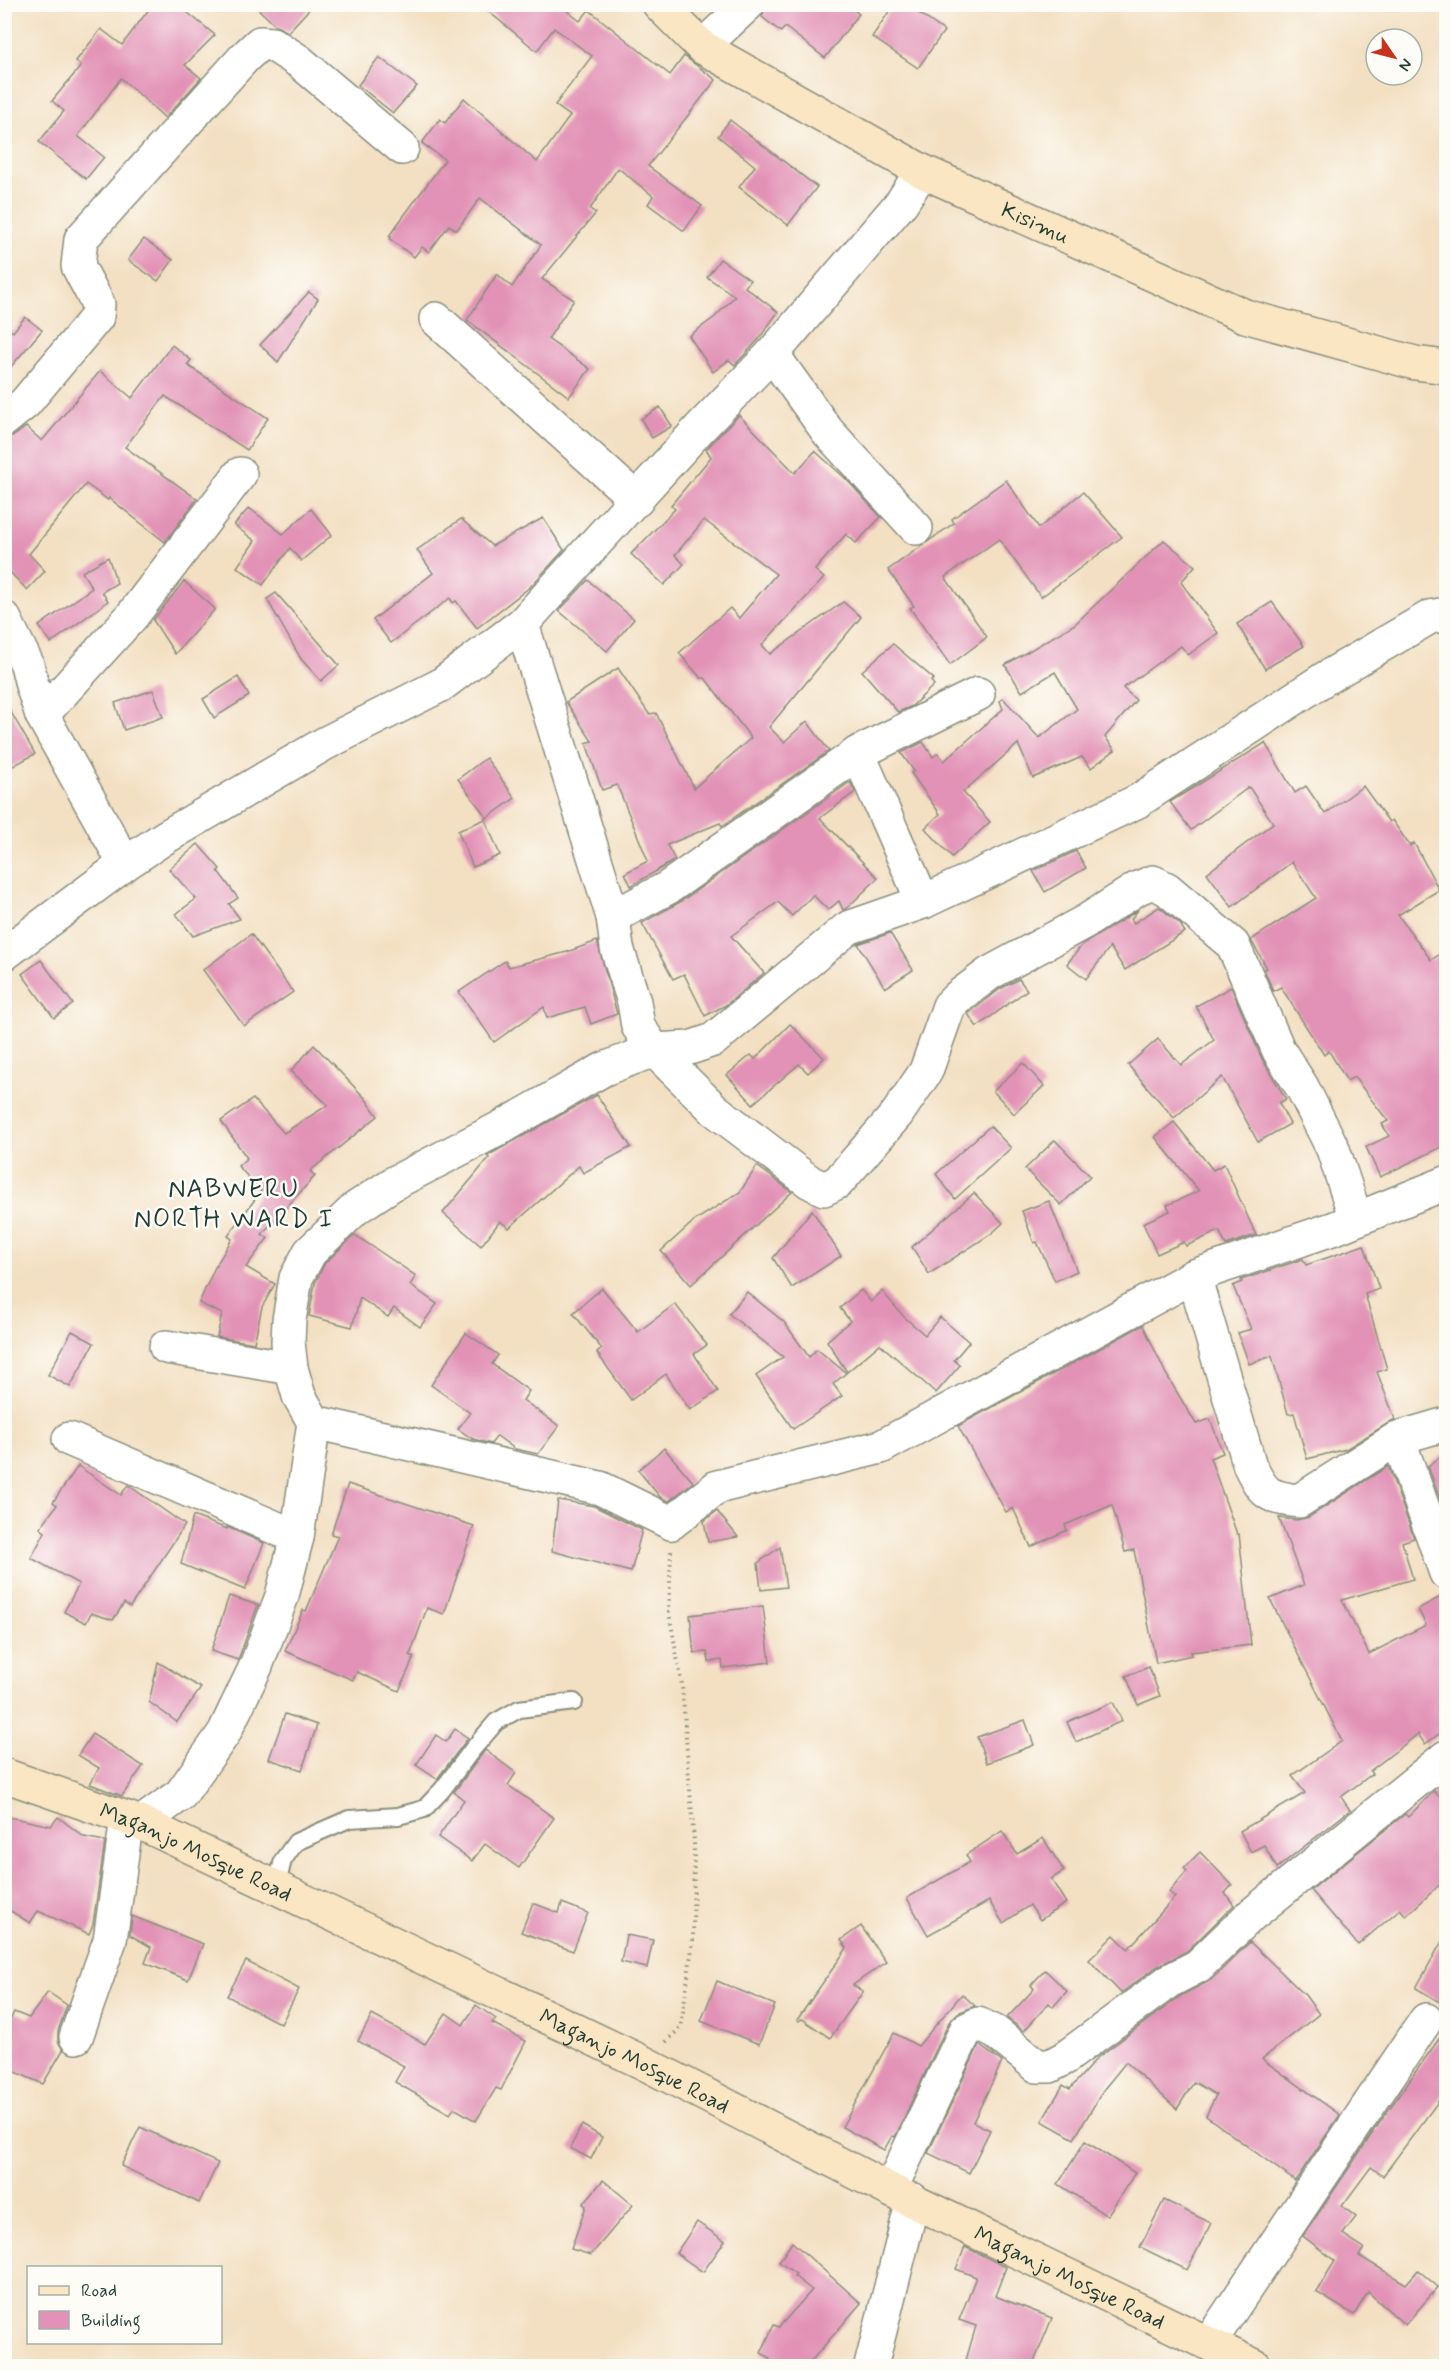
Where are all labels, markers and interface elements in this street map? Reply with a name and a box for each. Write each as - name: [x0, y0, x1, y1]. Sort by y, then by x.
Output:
- north arrow: [1364, 27, 1424, 87]
- text: N: [1393, 54, 1417, 75]
- street label: Kisimu: [997, 196, 1073, 251]
- district label: NABWERU NORTH WARD I: [134, 1173, 334, 1237]
- street label: Maganjo Mosque Road: [96, 1798, 296, 1909]
- street label: Maganjo Mosque Road: [534, 2003, 734, 2121]
- street label: Maganjo Mosque Road: [969, 2221, 1169, 2336]
- legend: [27, 2266, 222, 2344]
- text: Road: [81, 2279, 117, 2303]
- text: Building: [81, 2309, 141, 2335]

